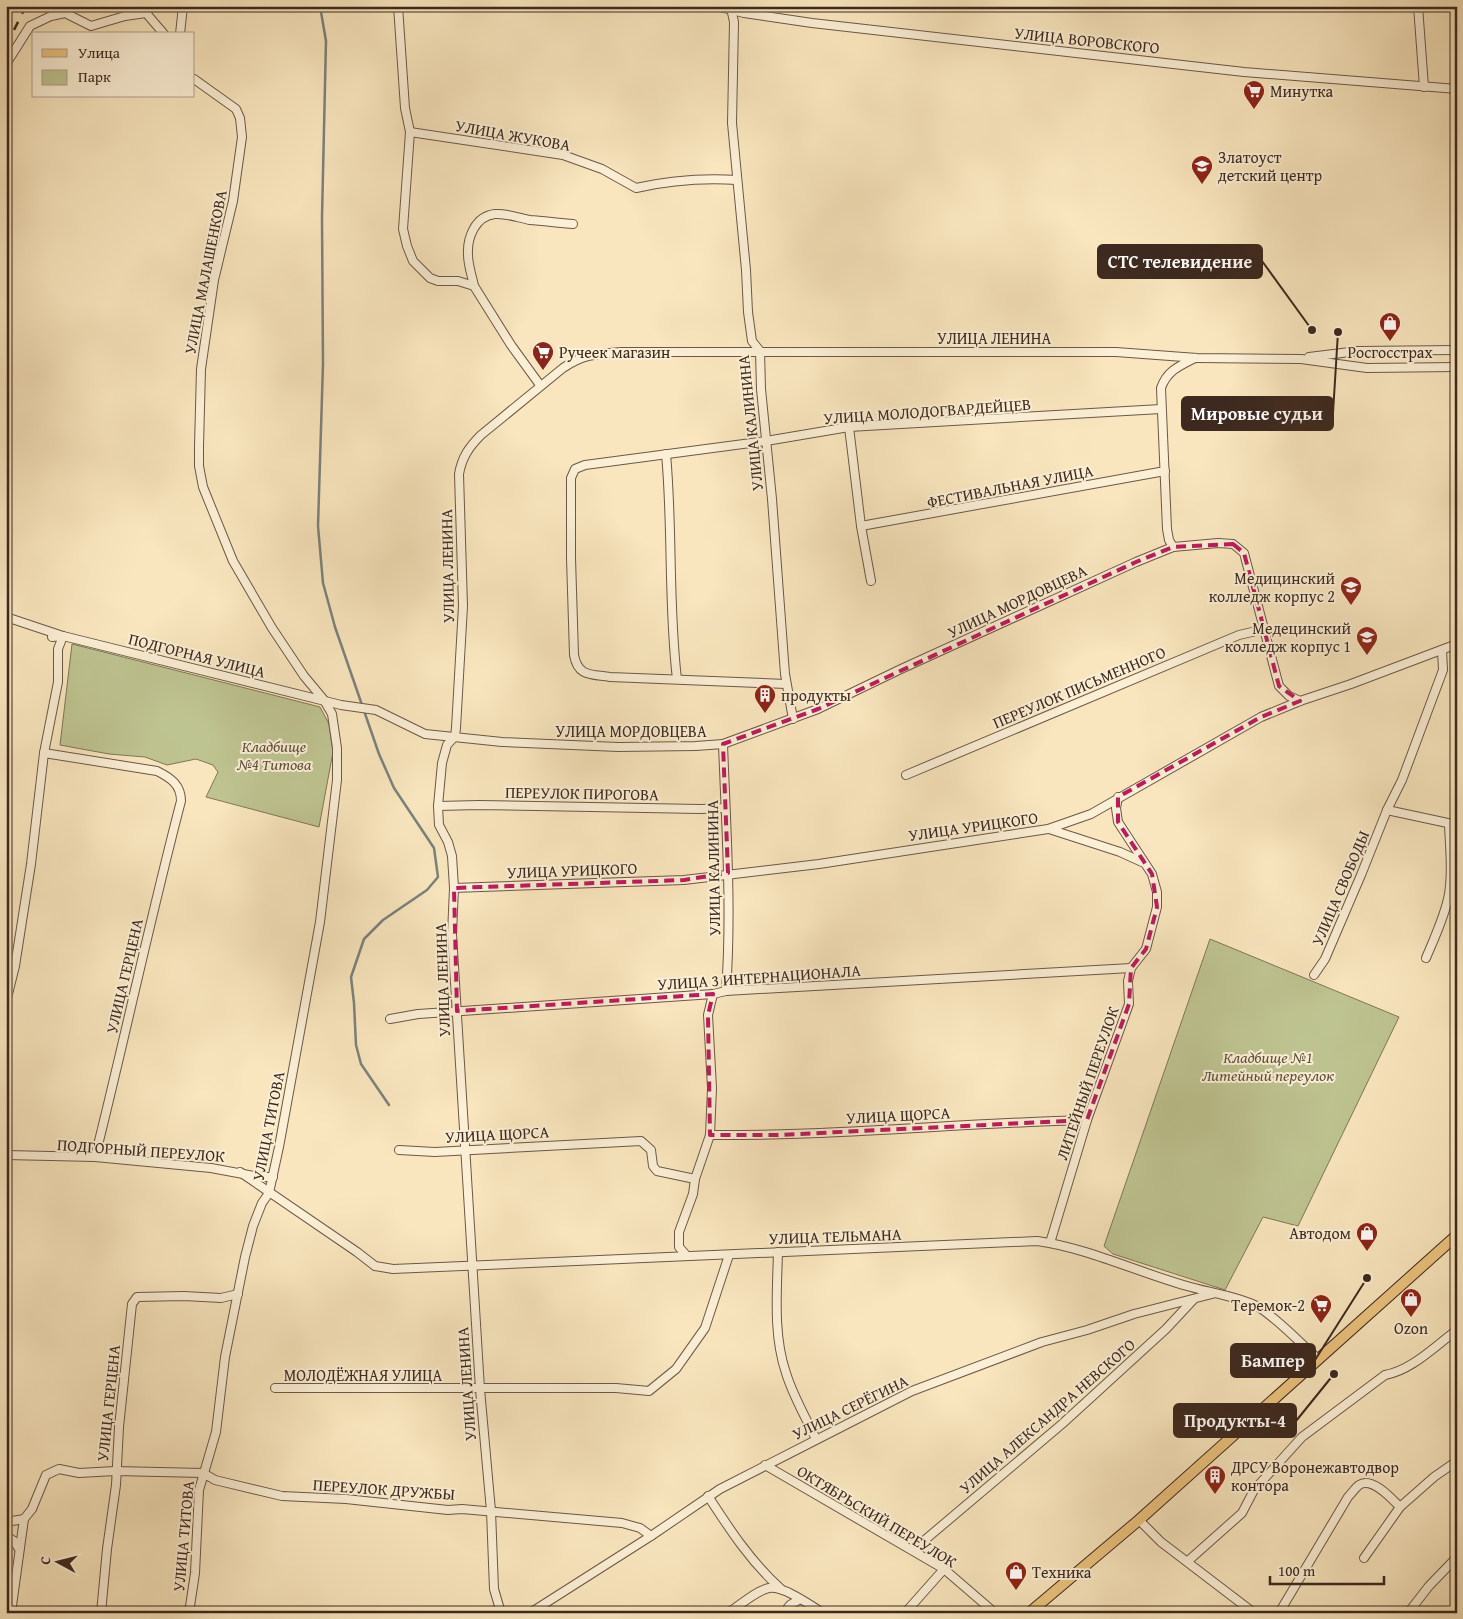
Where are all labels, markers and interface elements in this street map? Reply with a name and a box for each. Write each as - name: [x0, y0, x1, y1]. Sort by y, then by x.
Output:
- street label: УЛИЦА ВОРОВСКОГО: [1013, 20, 1161, 60]
- legend: [32, 32, 195, 98]
- text: Улица: [78, 42, 121, 63]
- text: Парк: [78, 66, 111, 87]
- supermarket icon: Минутка: [1242, 79, 1266, 110]
- place label: Минутка: [1270, 79, 1334, 103]
- street label: УЛИЦА ЖУКОВА: [454, 113, 573, 157]
- place label: Златоуст детский центр: [1218, 145, 1323, 187]
- school or university icon: Златоуст детский центр: [1190, 154, 1214, 185]
- street label: УЛИЦА МАЛАШЕНКОВА: [177, 188, 233, 356]
- callout: СТС телевидение: [1098, 245, 1262, 278]
- text: СТС телевидение: [1108, 248, 1252, 275]
- shop icon: Росгосстрах: [1378, 311, 1402, 342]
- street label: УЛИЦА ЛЕНИНА: [937, 326, 1051, 350]
- supermarket icon: Ручеек магазин: [531, 340, 555, 371]
- place label: Ручеек магазин: [559, 340, 670, 364]
- place label: Росгосстрах: [1347, 340, 1433, 364]
- street label: УЛИЦА КАЛИНИНА: [731, 354, 769, 492]
- street label: УЛИЦА МОЛОДОГВАРДЕЙЦЕВ: [822, 392, 1032, 430]
- callout: Мировые судьи: [1182, 397, 1333, 430]
- text: Мировые судьи: [1191, 400, 1323, 427]
- street label: ФЕСТИВАЛЬНАЯ УЛИЦА: [925, 458, 1095, 514]
- street label: УЛИЦА ЛЕНИНА: [434, 508, 460, 623]
- street label: УЛИЦА МОРДОВЦЕВА: [943, 558, 1091, 644]
- place label: Медицинский колледж корпус 2: [1209, 566, 1335, 608]
- school or university icon: Медицинский колледж корпус 2: [1339, 575, 1363, 606]
- place label: Медецинский колледж корпус 1: [1225, 616, 1351, 658]
- school or university icon: Медецинский колледж корпус 1: [1355, 625, 1379, 656]
- street label: ПОДГОРНАЯ УЛИЦА: [126, 626, 268, 684]
- street label: ПЕРЕУЛОК ПИСЬМЕННОГО: [989, 640, 1169, 734]
- building icon: продукты: [753, 683, 777, 714]
- place label: продукты: [781, 683, 851, 707]
- street label: УЛИЦА МОРДОВЦЕВА: [555, 719, 707, 743]
- park label: Кладбище №4 Титова: [236, 734, 312, 776]
- street label: ПЕРЕУЛОК ПИРОГОВА: [505, 780, 659, 806]
- street label: УЛИЦА КАЛИНИНА: [700, 799, 726, 936]
- street label: УЛИЦА УРИЦКОГО: [907, 805, 1040, 847]
- street label: УЛИЦА СВОБОДЫ: [1305, 827, 1375, 949]
- street label: УЛИЦА УРИЦКОГО: [506, 856, 638, 884]
- street label: УЛИЦА ГЕРЦЕНА: [99, 916, 149, 1036]
- street label: УЛИЦА ЛЕНИНА: [428, 922, 456, 1038]
- street label: УЛИЦА 3 ИНТЕРНАЦИОНАЛА: [656, 958, 862, 996]
- street label: ЛИТЕЙНЫЙ ПЕРЕУЛОК: [1050, 1003, 1125, 1163]
- park label: Кладбище №1 Литейный переулок: [1202, 1045, 1334, 1087]
- street label: УЛИЦА ТИТОВА: [246, 1069, 290, 1183]
- street label: УЛИЦА ЩОРСА: [845, 1100, 951, 1130]
- street label: УЛИЦА ЩОРСА: [444, 1119, 550, 1149]
- street label: ПОДГОРНЫЙ ПЕРЕУЛОК: [56, 1132, 226, 1168]
- place label: Автодом: [1289, 1221, 1351, 1245]
- shop icon: Автодом: [1355, 1221, 1379, 1252]
- street label: УЛИЦА ТЕЛЬМАНА: [768, 1222, 902, 1250]
- shop icon: Ozon: [1399, 1287, 1423, 1318]
- place label: Теремок-2: [1231, 1293, 1305, 1317]
- supermarket icon: Теремок-2: [1309, 1293, 1333, 1324]
- place label: Ozon: [1394, 1316, 1428, 1340]
- street label: УЛИЦА ЛЕНИНА: [450, 1326, 482, 1442]
- street label: УЛИЦА АЛЕКСАНДРА НЕВСКОГО: [954, 1332, 1141, 1499]
- street label: УЛИЦА ГЕРЦЕНА: [90, 1343, 126, 1463]
- callout: Бампер: [1231, 1344, 1315, 1377]
- text: Бампер: [1241, 1347, 1305, 1374]
- street label: МОЛОДЁЖНАЯ УЛИЦА: [284, 1363, 443, 1387]
- street label: УЛИЦА СЕРЁГИНА: [788, 1368, 912, 1446]
- callout: Продукты-4: [1174, 1404, 1296, 1437]
- text: Продукты-4: [1184, 1407, 1286, 1434]
- place label: ДРСУ Воронежавтодвор контора: [1230, 1455, 1399, 1497]
- street label: ОКТЯБРЬСКИЙ ПЕРЕУЛОК: [793, 1459, 962, 1573]
- building icon: ДРСУ Воронежавтодвор контора: [1203, 1464, 1227, 1495]
- street label: ПЕРЕУЛОК ДРУЖБЫ: [312, 1472, 456, 1506]
- street label: УЛИЦА ТИТОВА: [166, 1479, 200, 1593]
- north arrow: [32, 1536, 82, 1586]
- scale bar: [1270, 1554, 1384, 1586]
- text: С: [35, 1555, 56, 1566]
- shop icon: Техника: [1004, 1560, 1028, 1591]
- place label: Техника: [1032, 1560, 1092, 1584]
- text: 100 m: [1278, 1560, 1316, 1581]

